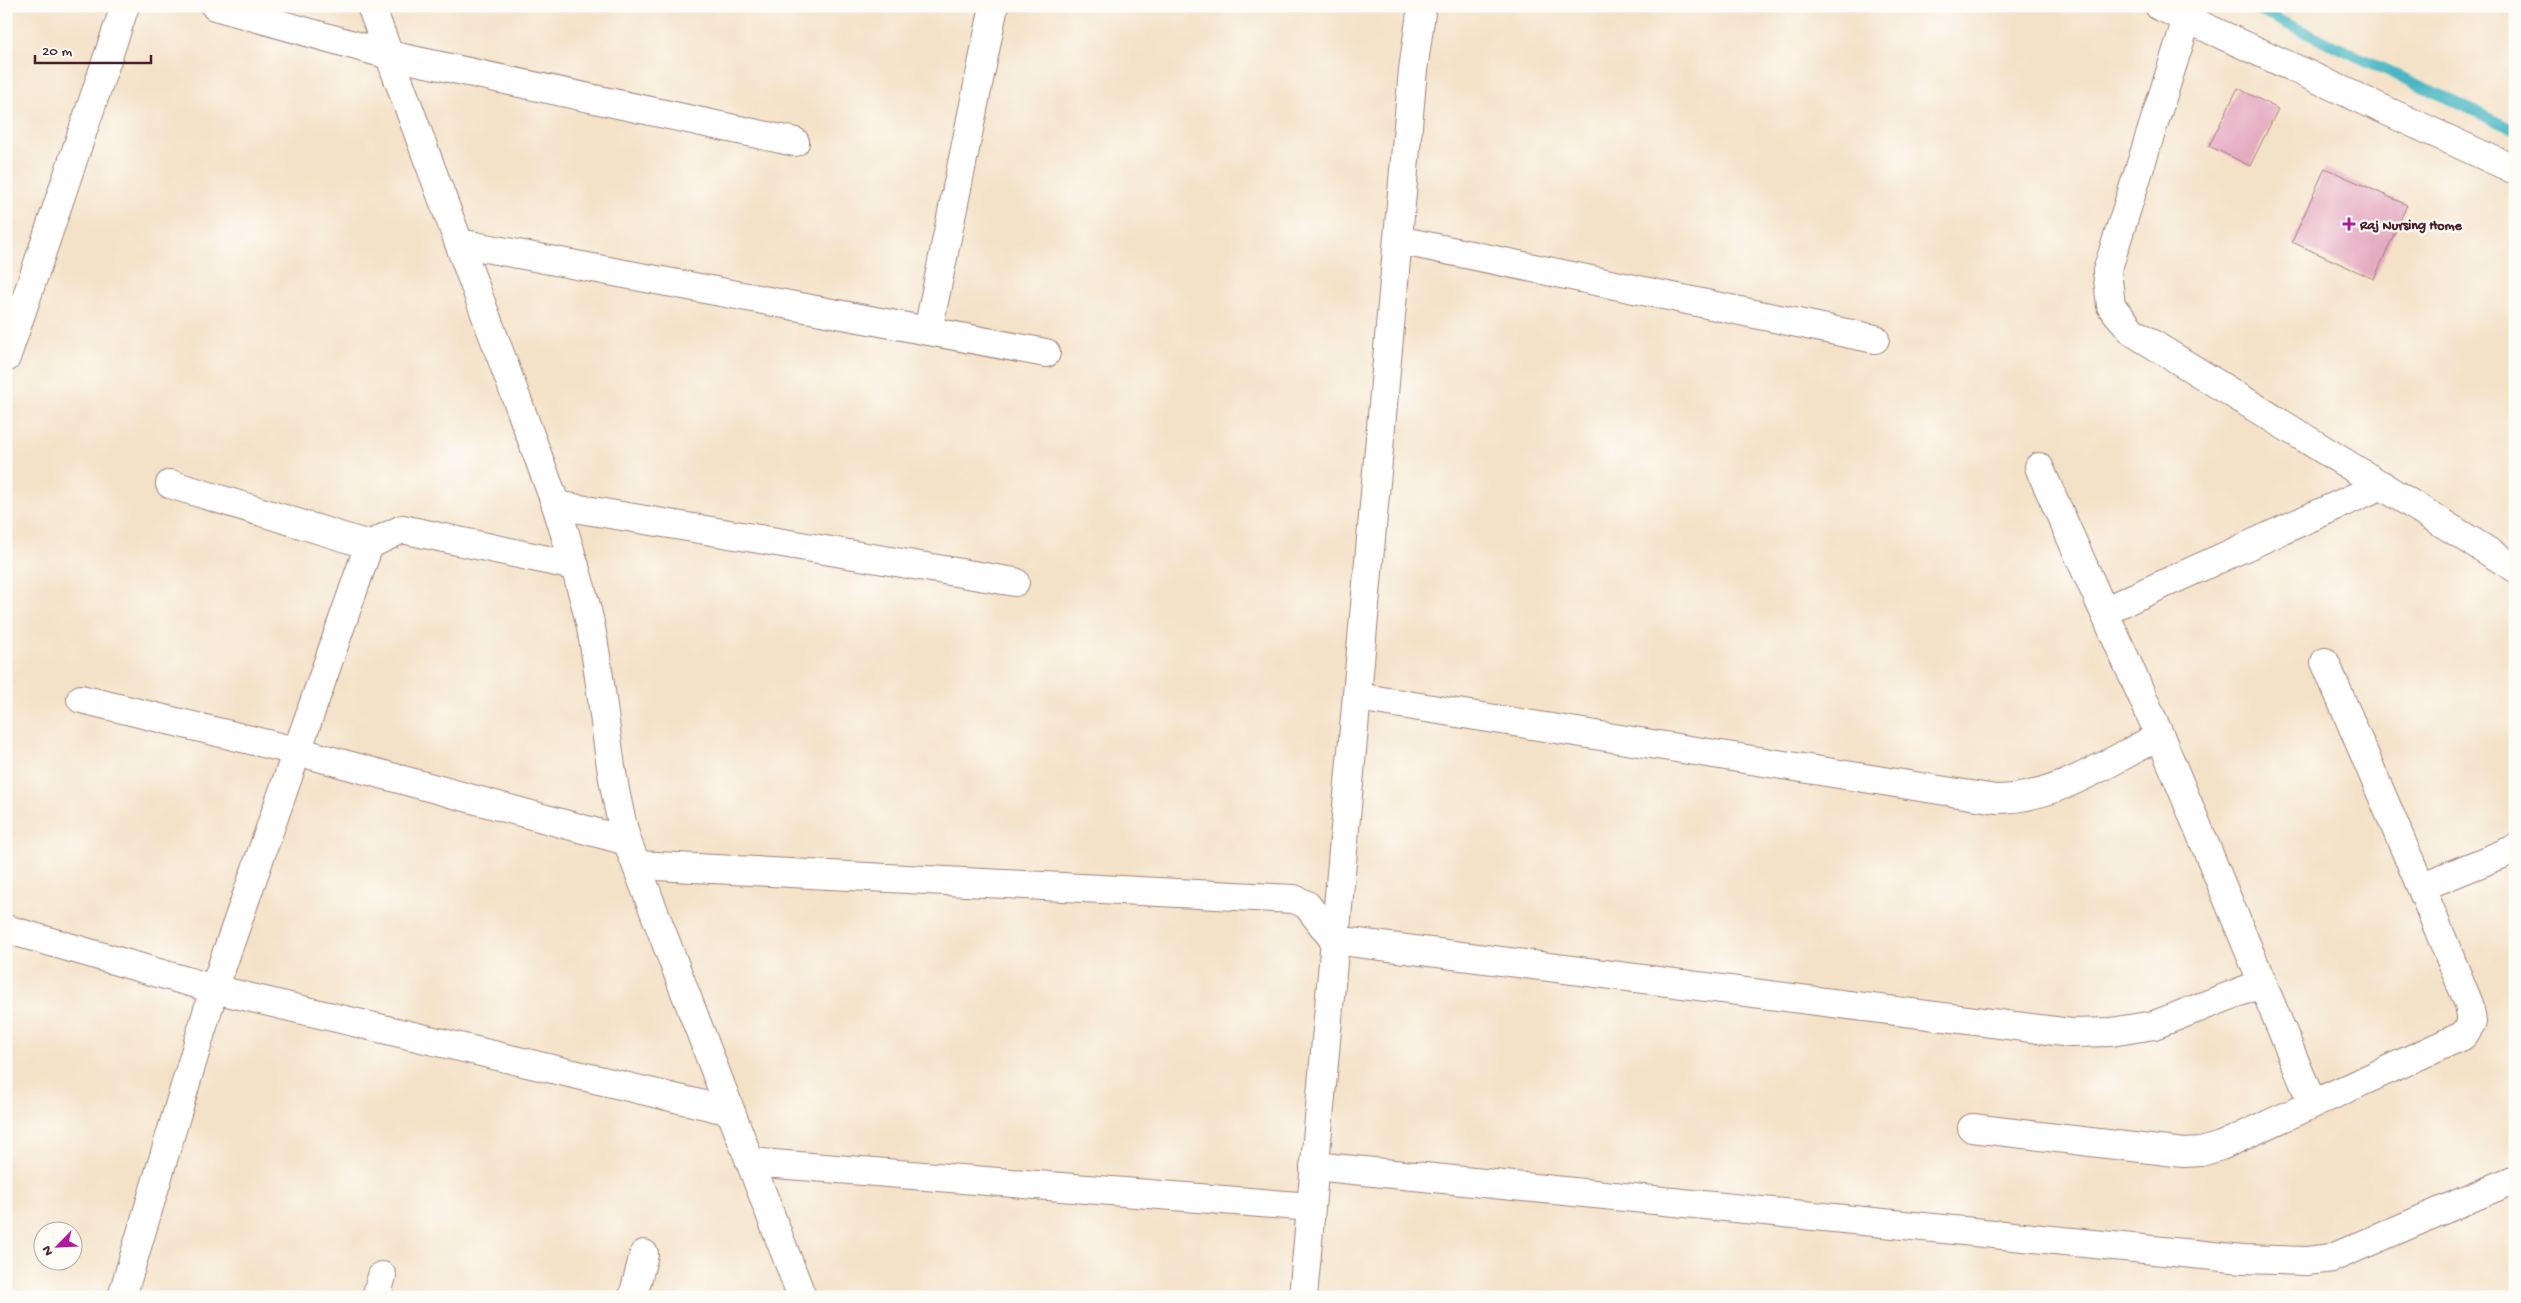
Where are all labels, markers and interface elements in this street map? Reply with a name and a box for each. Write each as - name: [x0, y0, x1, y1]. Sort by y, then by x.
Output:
- scale bar: [35, 32, 151, 64]
- text: 20 m: [42, 43, 72, 61]
- marker: Raj Nursing Home: [2342, 217, 2356, 231]
- place label: Raj Nursing Home: [2359, 218, 2462, 235]
- north arrow: [32, 1220, 82, 1270]
- text: N: [39, 1243, 58, 1258]

